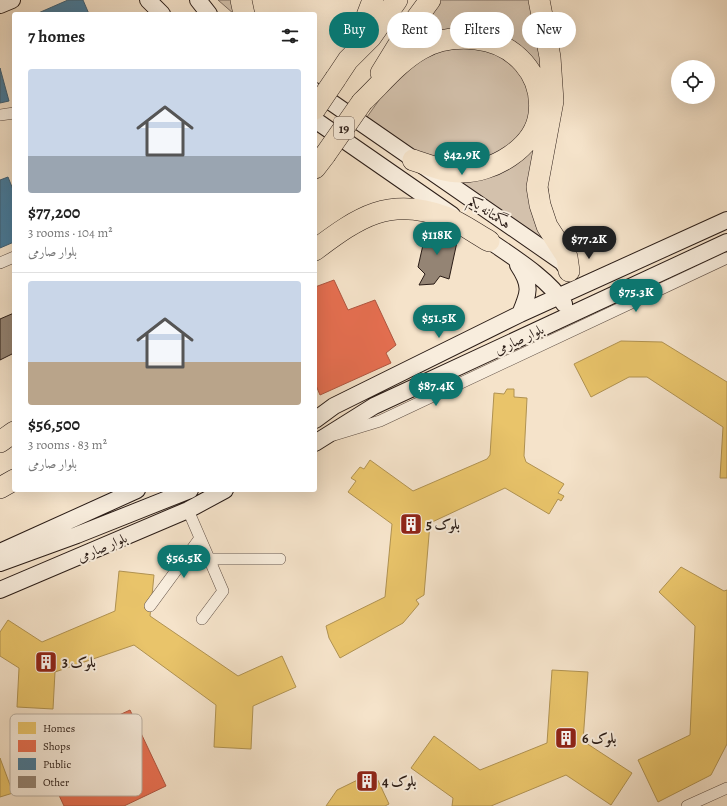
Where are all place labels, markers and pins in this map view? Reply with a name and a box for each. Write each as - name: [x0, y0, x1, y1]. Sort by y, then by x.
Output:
- pin: $42.9K: [429, 142, 495, 176]
- pin: $118K: [409, 222, 465, 256]
- pin: $77.2K: [556, 226, 622, 260]
- pin: $75.3K: [603, 279, 669, 313]
- pin: $51.5K: [406, 305, 472, 339]
- pin: $87.4K: [403, 373, 469, 407]
- building icon: بلوک 5: [398, 511, 424, 537]
- place label: بلوک 5: [426, 515, 460, 534]
- pin: $56.5K: [151, 545, 217, 579]
- building icon: بلوک 3: [33, 649, 59, 675]
- place label: بلوک 3: [62, 653, 96, 672]
- building icon: بلوک 6: [553, 725, 579, 751]
- place label: بلوک 6: [582, 729, 617, 748]
- building icon: بلوک 4: [354, 768, 380, 794]
- place label: بلوک 4: [382, 772, 417, 791]

